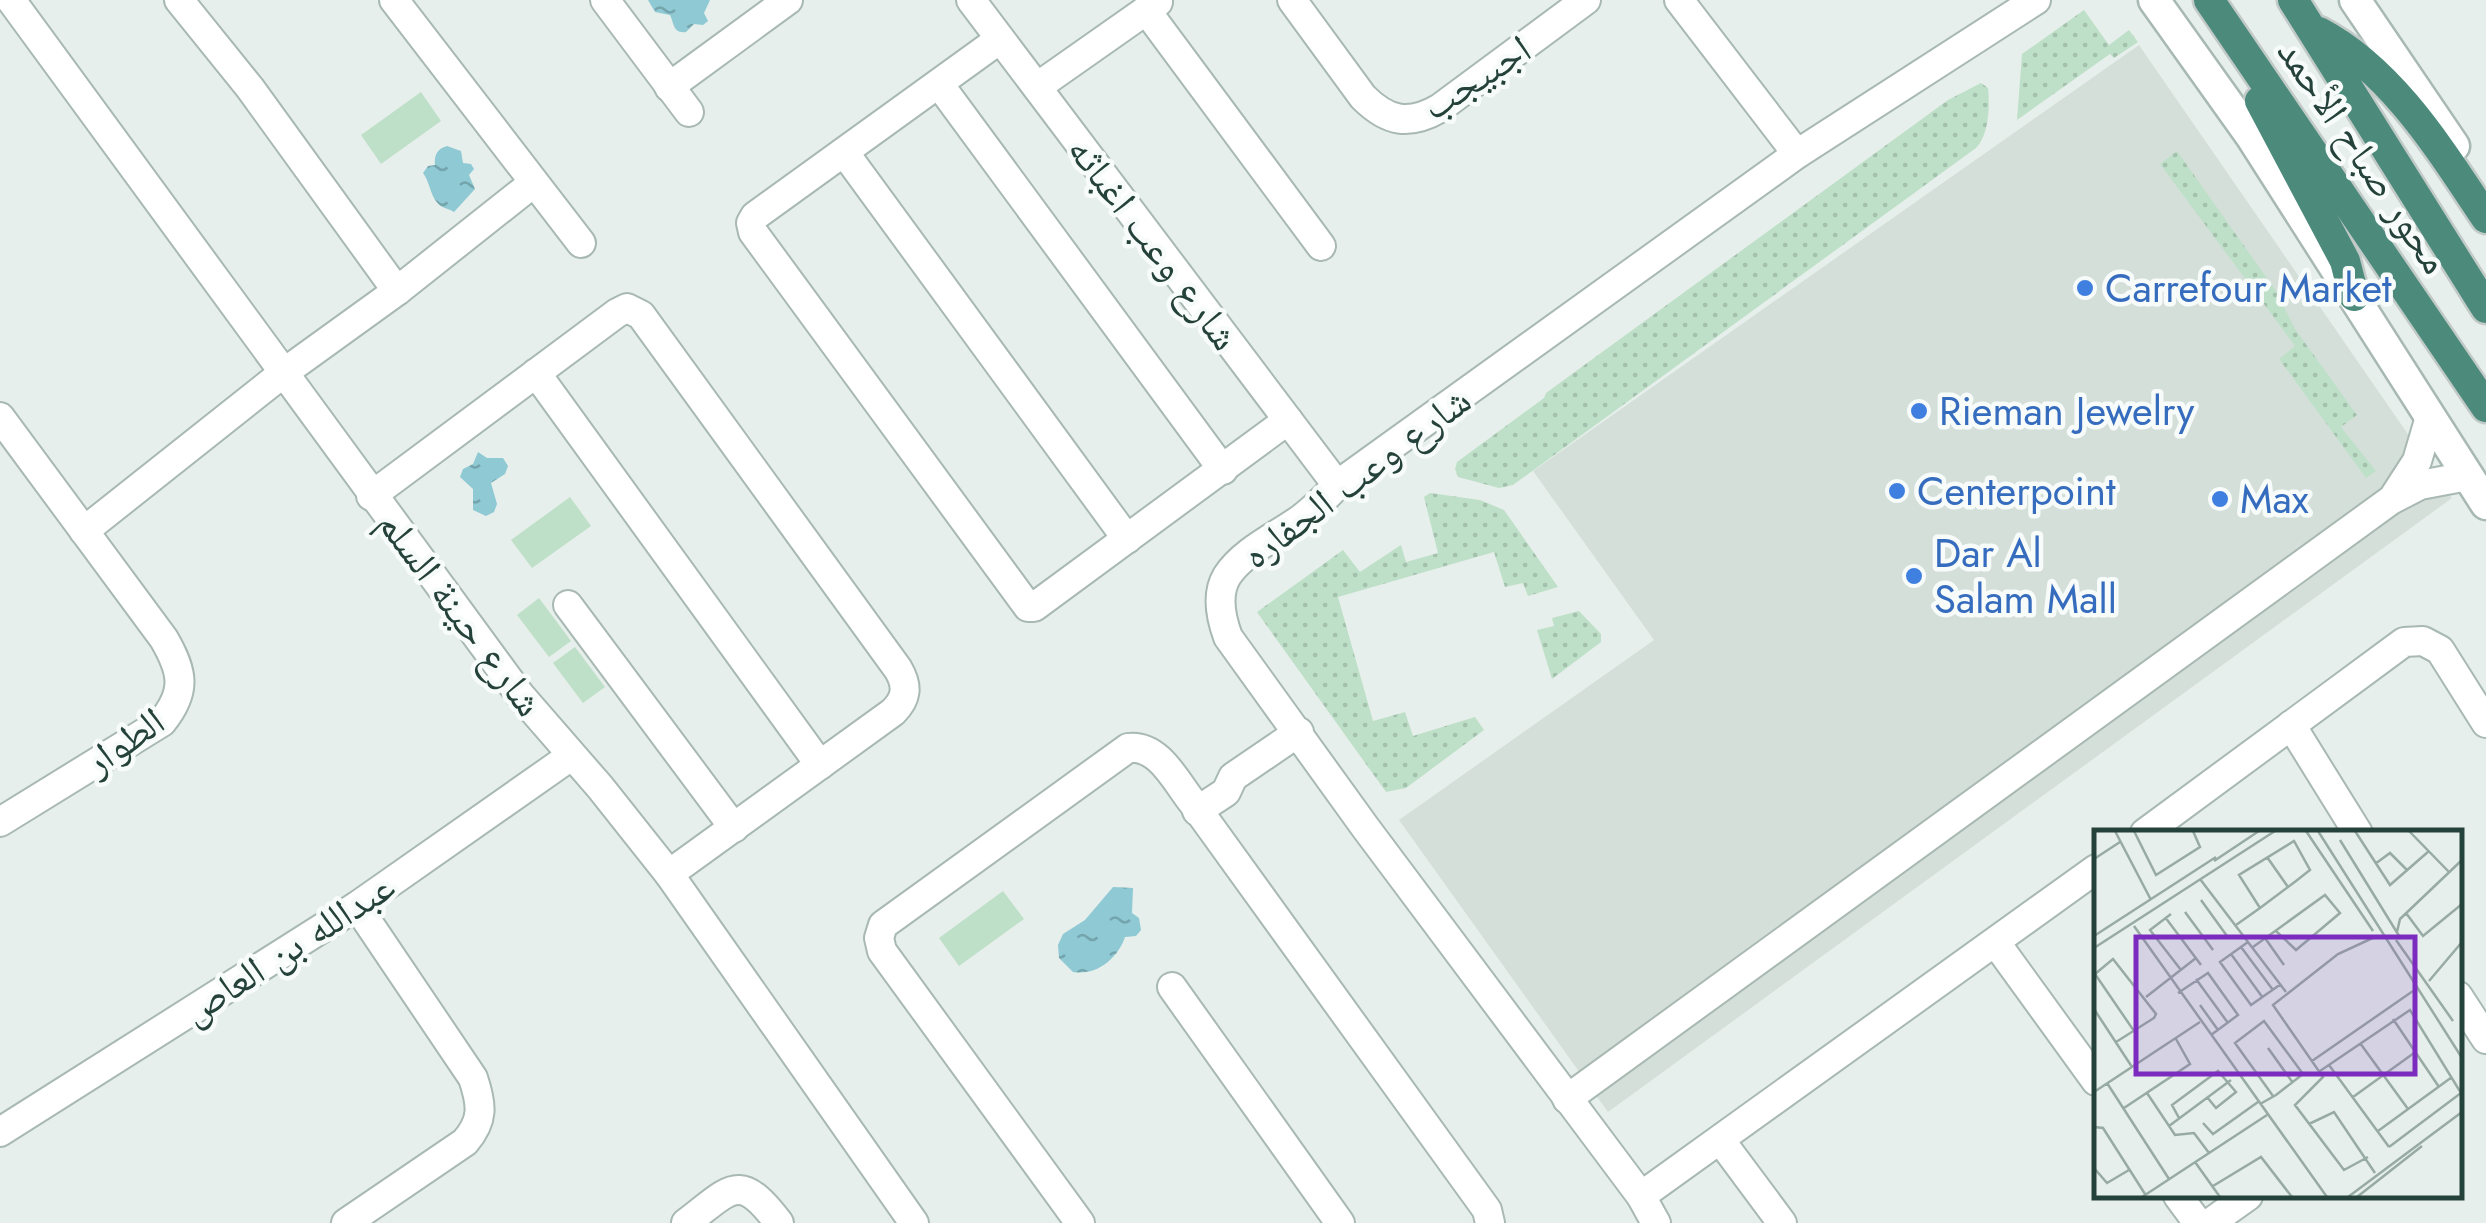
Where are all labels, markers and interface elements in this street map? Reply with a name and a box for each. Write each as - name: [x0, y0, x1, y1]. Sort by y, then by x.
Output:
- street label: اجبيجب: [1410, 20, 1542, 134]
- street label: محور صباح الأحمد: [2264, 27, 2464, 285]
- street label: شارع وعب اغباثه: [1054, 124, 1254, 362]
- place label: Carrefour Market: [2105, 259, 2392, 317]
- marker: Carrefour Market: [2074, 277, 2096, 299]
- street label: شارع وعب الجفاره: [1229, 371, 1483, 583]
- place label: Rieman Jewelry: [1939, 382, 2195, 440]
- marker: Rieman Jewelry: [1908, 400, 1930, 422]
- place label: Centerpoint: [1917, 462, 2116, 520]
- place label: Max: [2240, 470, 2309, 528]
- marker: Centerpoint: [1886, 480, 1908, 502]
- marker: Max: [2209, 488, 2231, 510]
- street label: شارع حينة السلم: [364, 498, 558, 728]
- place label: Dar Al Salam Mall: [1934, 524, 2117, 628]
- marker: Dar Al Salam Mall: [1903, 565, 1925, 587]
- street label: الطوار: [71, 692, 176, 790]
- inset map: [2094, 830, 2461, 1198]
- street label: عبدالله بن العاص: [170, 857, 406, 1039]

